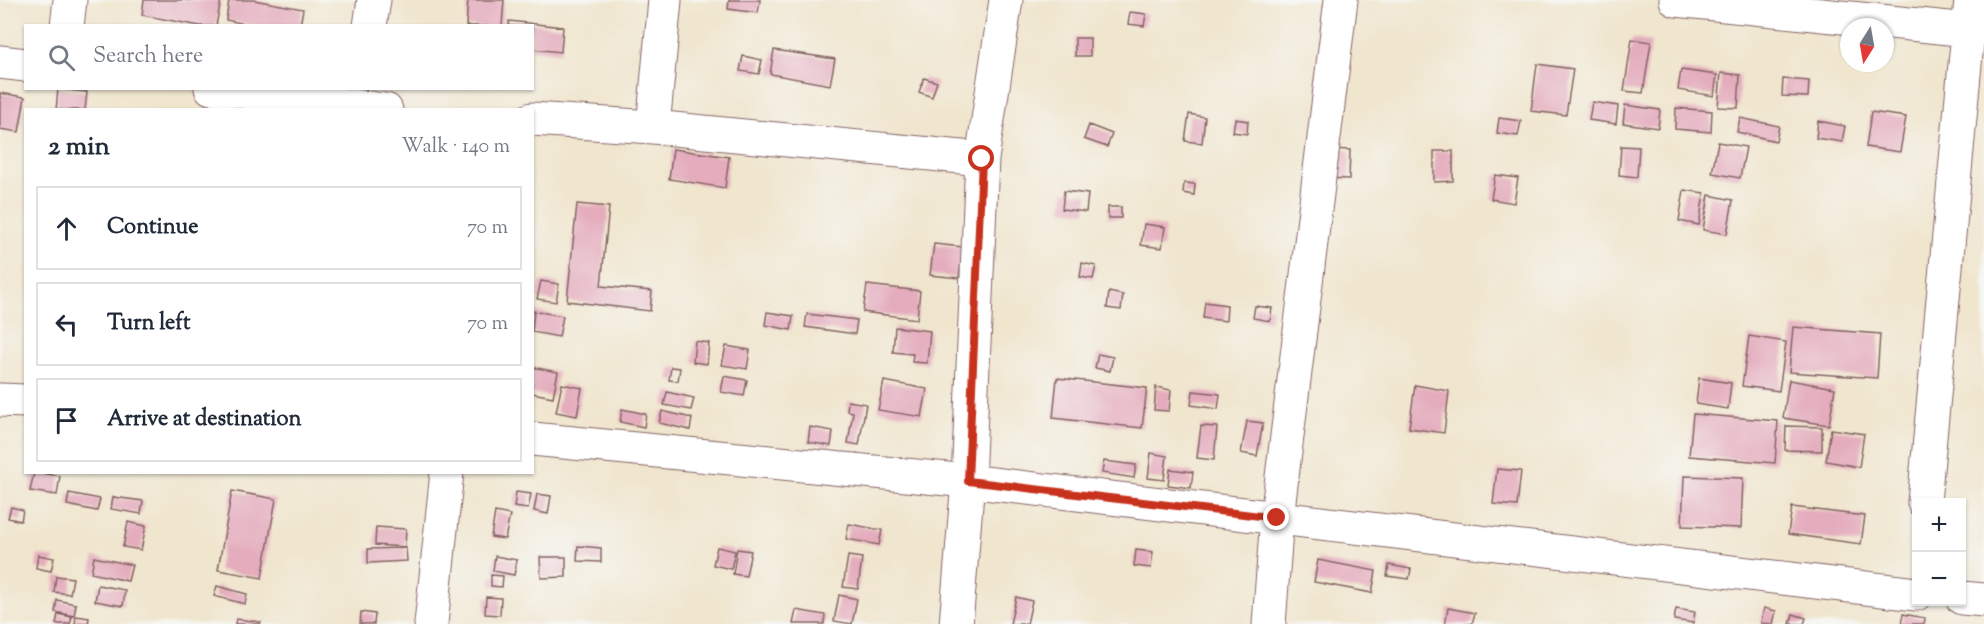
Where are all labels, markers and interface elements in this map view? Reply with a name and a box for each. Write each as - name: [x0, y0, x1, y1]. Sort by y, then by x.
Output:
- north arrow: [1840, 18, 1894, 72]
- search box: [24, 24, 534, 90]
- icon: search: [45, 41, 78, 74]
- text: Search here: [93, 41, 203, 73]
- text: 2 min: [48, 129, 110, 166]
- text: Walk · 140 m: [401, 133, 510, 162]
- route start: [968, 145, 994, 171]
- icon: ahead: [50, 212, 83, 245]
- text: Continue: [107, 212, 198, 244]
- text: 70 m: [467, 214, 508, 243]
- icon: left: [50, 308, 83, 341]
- text: Turn left: [107, 308, 190, 340]
- text: 70 m: [467, 310, 508, 339]
- icon: arrive: [50, 404, 83, 437]
- text: Arrive at destination: [107, 404, 302, 436]
- map controls: [1912, 498, 1966, 606]
- button: +: [1912, 498, 1966, 552]
- route end: [1263, 504, 1289, 530]
- button: −: [1912, 552, 1966, 606]

